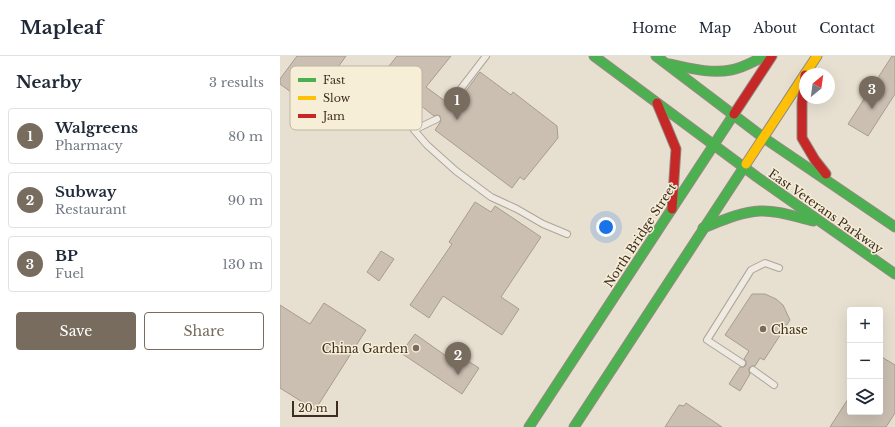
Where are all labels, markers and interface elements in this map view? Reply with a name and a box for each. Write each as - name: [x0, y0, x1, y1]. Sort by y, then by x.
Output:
- text: Mapleaf: [20, 16, 103, 39]
- text: Home: [632, 19, 677, 37]
- text: Map: [699, 19, 731, 37]
- text: About: [753, 19, 797, 37]
- text: Contact: [819, 19, 875, 37]
- legend: [290, 66, 422, 130]
- north arrow: [799, 68, 835, 104]
- text: Nearby: [16, 72, 82, 93]
- text: Fast: [323, 73, 346, 87]
- text: 3 results: [209, 74, 264, 91]
- pin: 3: [859, 76, 885, 109]
- pin: 1: [444, 87, 470, 120]
- text: Slow: [323, 91, 351, 105]
- text: Jam: [321, 109, 345, 123]
- text: Walgreens: [55, 118, 138, 137]
- text: 1: [27, 128, 33, 145]
- text: 80 m: [228, 128, 263, 145]
- text: Pharmacy: [55, 137, 123, 154]
- street label: East Veterans Parkway: [766, 166, 886, 256]
- street label: North Bridge Street: [601, 180, 679, 290]
- text: Subway: [55, 182, 116, 201]
- text: 2: [26, 192, 34, 209]
- text: 90 m: [228, 192, 263, 209]
- text: Restaurant: [55, 201, 127, 218]
- your location: [596, 217, 616, 237]
- text: BP: [55, 246, 78, 265]
- text: 3: [26, 256, 34, 273]
- text: 130 m: [222, 256, 263, 273]
- text: Fuel: [55, 265, 84, 282]
- map controls: [847, 307, 883, 415]
- button: +: [847, 307, 883, 343]
- button: Save: [16, 312, 136, 350]
- button: Share: [144, 312, 264, 350]
- place label: Chase: [771, 322, 808, 337]
- marker: Chase: [758, 324, 768, 334]
- place label: China Garden: [322, 341, 408, 356]
- pin: 2: [445, 342, 471, 375]
- marker: China Garden: [411, 343, 421, 353]
- button: −: [847, 343, 883, 379]
- button: layers: [847, 379, 883, 415]
- scale bar: [292, 399, 338, 418]
- text: 20 m: [298, 401, 328, 415]

